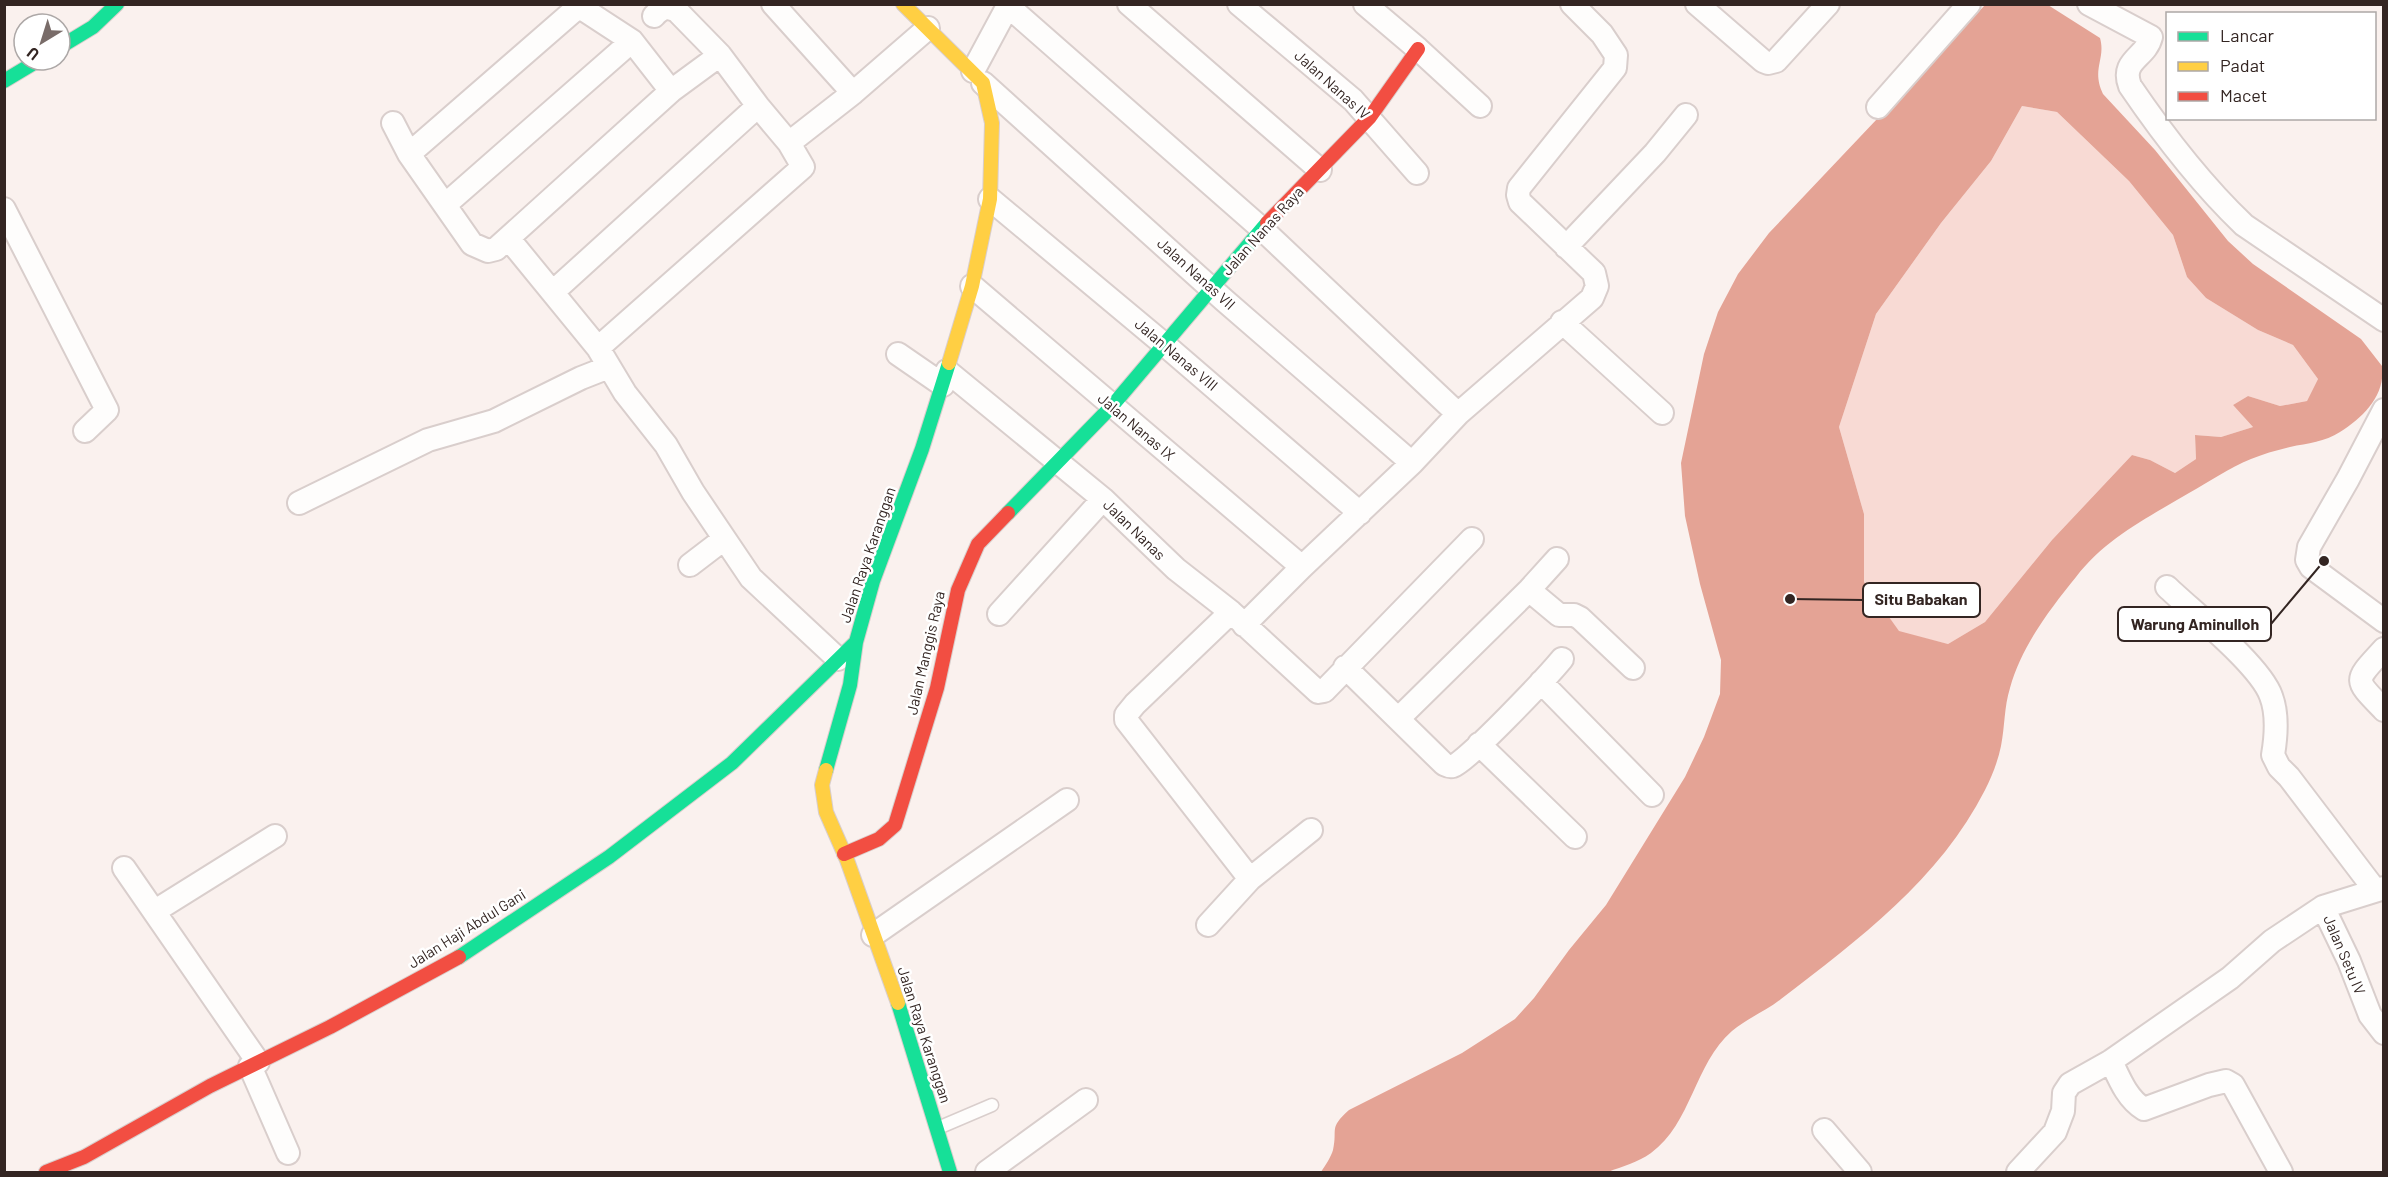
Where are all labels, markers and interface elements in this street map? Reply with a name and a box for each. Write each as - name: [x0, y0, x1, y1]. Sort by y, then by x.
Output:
- north arrow: [12, 12, 72, 72]
- legend: [2166, 12, 2376, 120]
- text: Lancar: [2220, 24, 2275, 46]
- text: U: [23, 44, 42, 65]
- street label: Jalan Nanas IV: [1291, 46, 1374, 123]
- text: Padat: [2220, 54, 2265, 76]
- text: Macet: [2220, 84, 2267, 106]
- street label: Jalan Nanas Raya: [1218, 182, 1307, 279]
- street label: Jalan Nanas VII: [1154, 233, 1239, 313]
- street label: Jalan Nanas VIII: [1131, 314, 1222, 394]
- street label: Jalan Nanas IX: [1094, 389, 1179, 464]
- street label: Jalan Raya Karanggan: [835, 484, 899, 625]
- street label: Jalan Nanas: [1100, 495, 1169, 563]
- callout: Situ Babakan: [1863, 583, 1980, 617]
- street label: Jalan Manggis Raya: [902, 589, 948, 716]
- text: Situ Babakan: [1875, 589, 1967, 608]
- callout: Warung Aminulloh: [2118, 607, 2271, 641]
- text: Warung Aminulloh: [2131, 614, 2259, 633]
- street label: Jalan Haji Abdul Gani: [404, 885, 528, 972]
- street label: Jalan Setu IV: [2320, 912, 2370, 997]
- street label: Jalan Raya Karanggan: [894, 964, 956, 1105]

